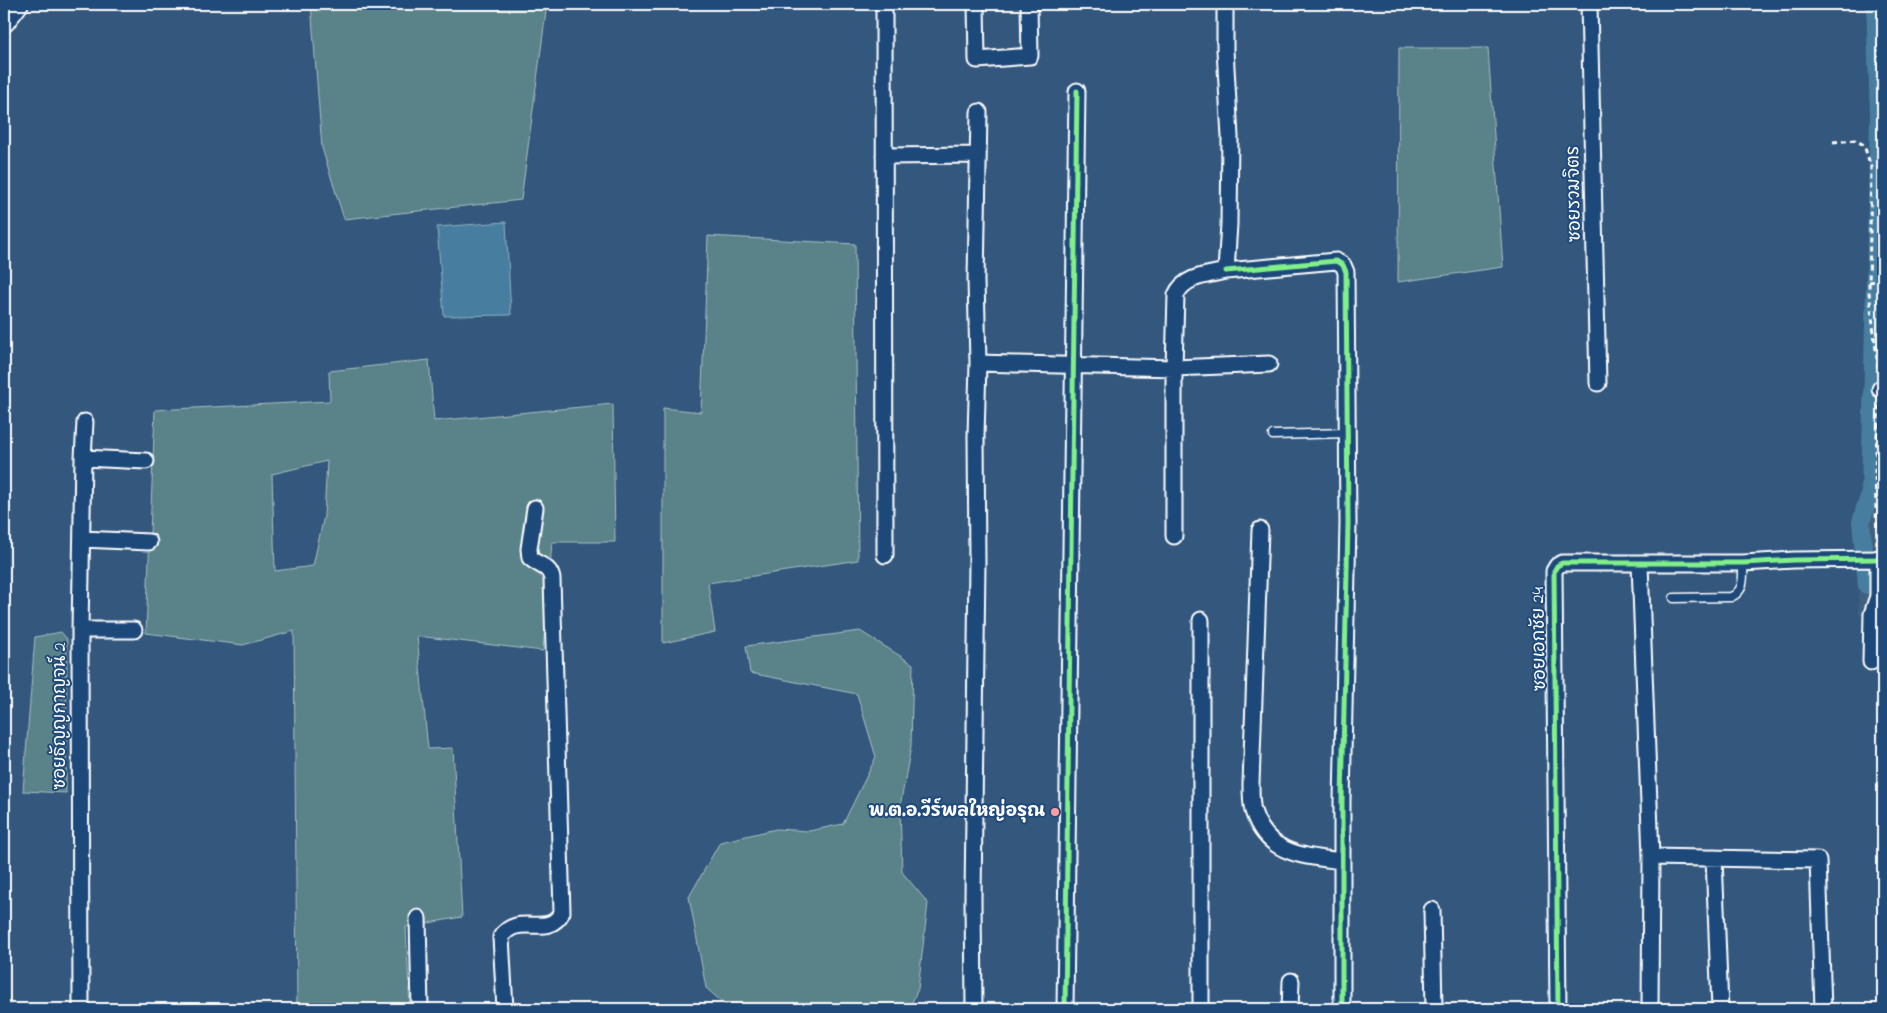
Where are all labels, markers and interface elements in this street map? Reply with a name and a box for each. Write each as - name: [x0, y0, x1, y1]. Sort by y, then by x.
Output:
- street label: ซอยรวมจิตร: [1561, 146, 1589, 242]
- street label: ซอยเอกชัย 24: [1526, 586, 1554, 691]
- street label: ซอยธัญญกาญจน์ 2: [46, 642, 74, 790]
- place label: พ.ต.อ.วีร์พลใหญ่อรุณ: [869, 797, 1045, 825]
- marker: พ.ต.อ.วีร์พลใหญ่อรุณ: [1049, 806, 1061, 818]

